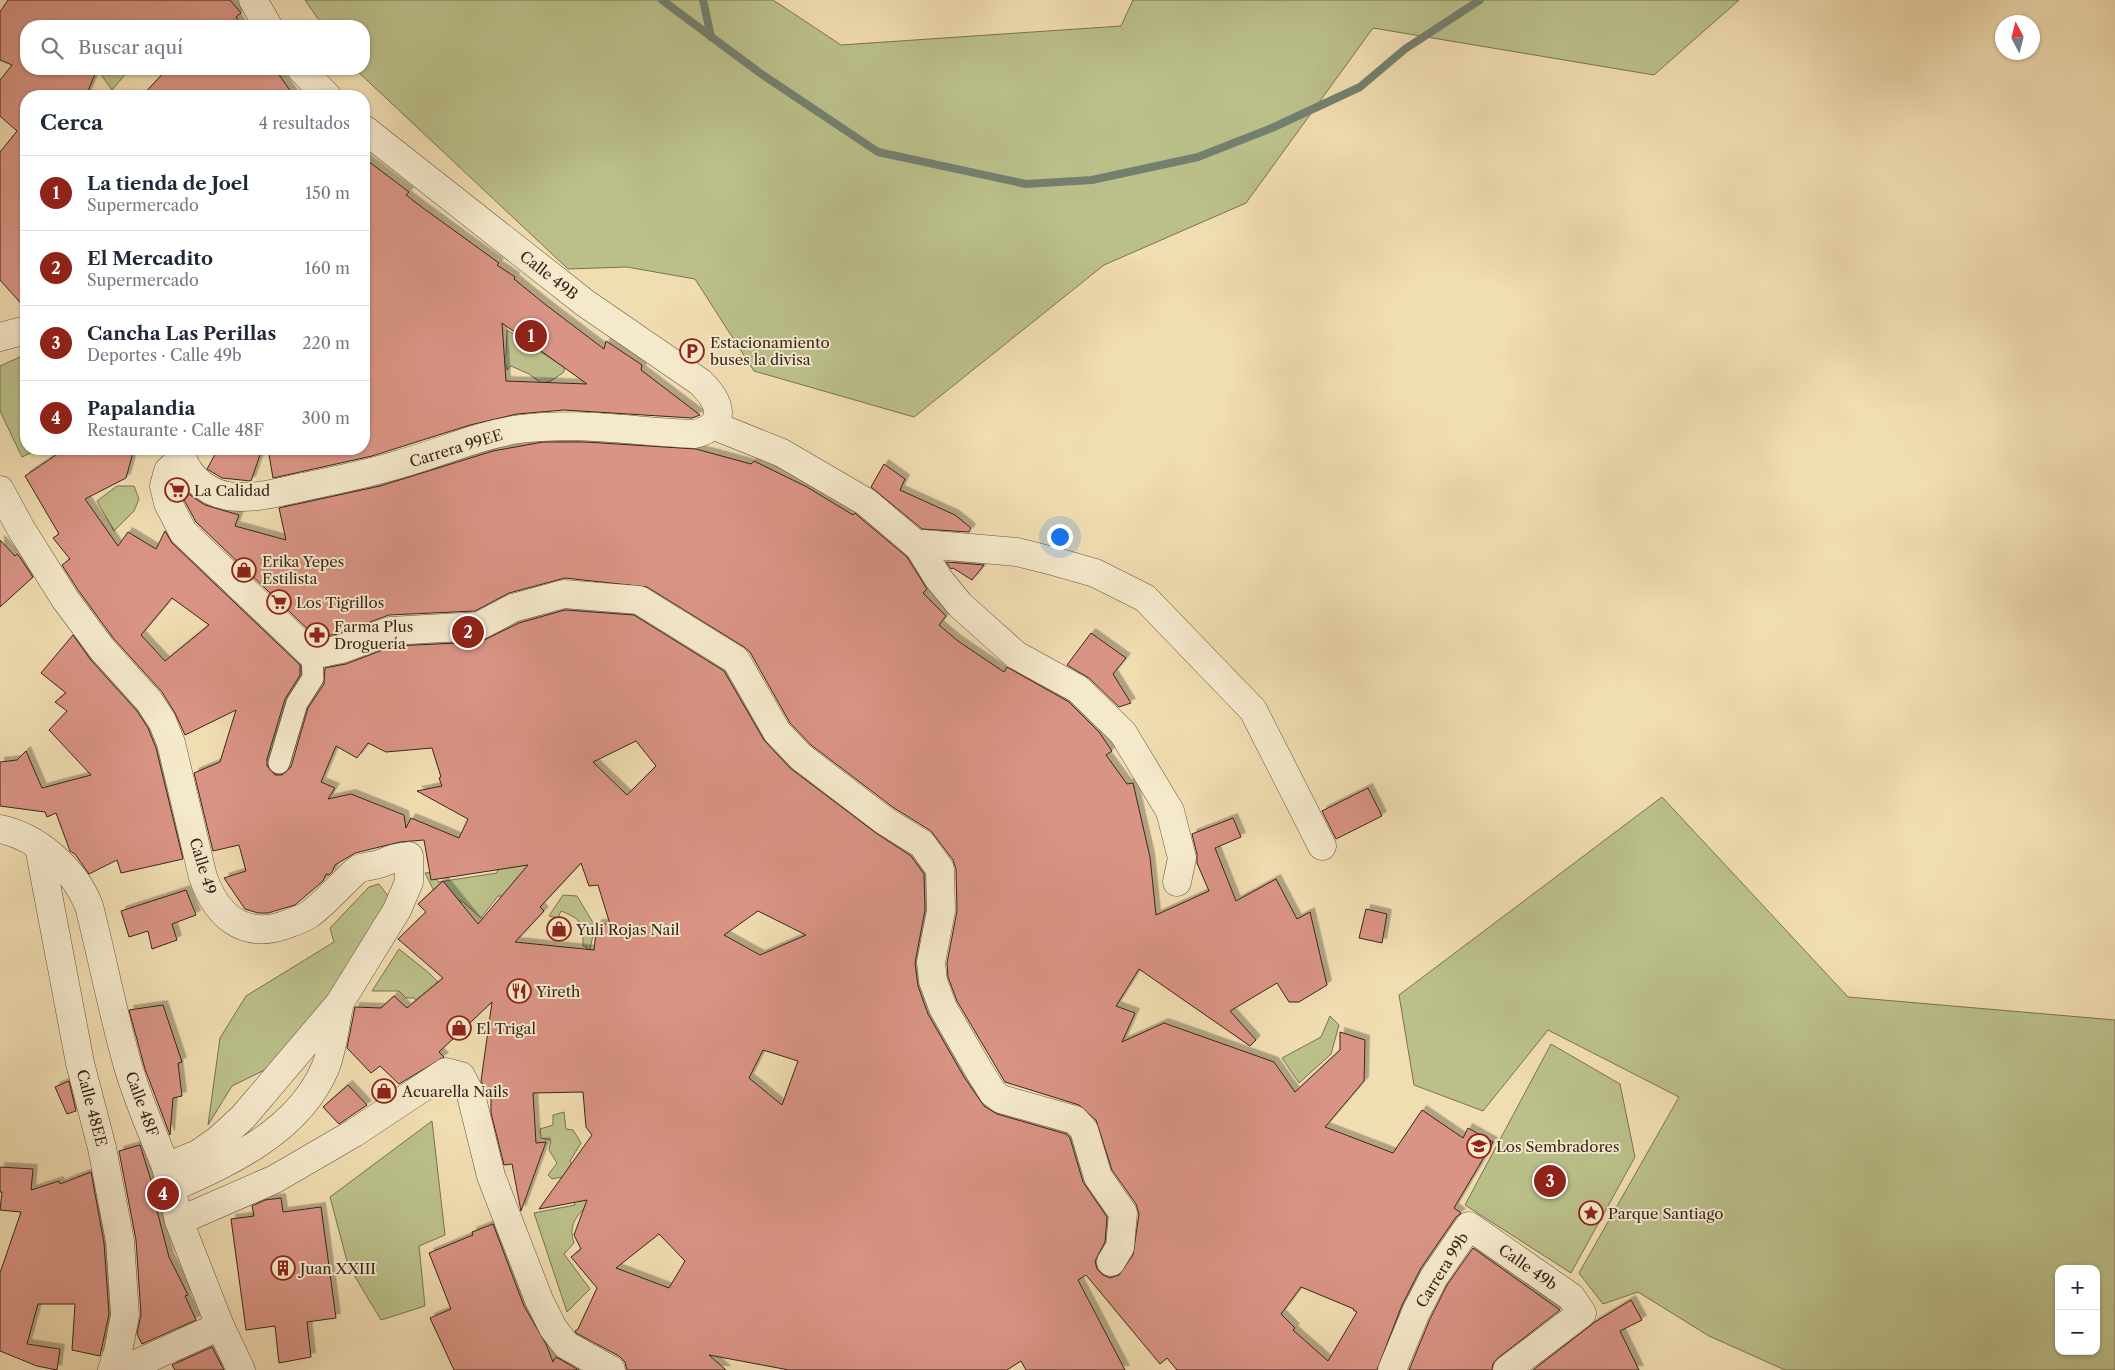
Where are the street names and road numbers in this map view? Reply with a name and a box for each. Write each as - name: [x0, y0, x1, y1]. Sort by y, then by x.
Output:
- street label: Calle 49B: [516, 246, 582, 304]
- street label: Carrera 99EE: [407, 425, 505, 471]
- street label: Calle 49: [185, 835, 221, 897]
- street label: Calle 48EE: [73, 1067, 111, 1149]
- street label: Calle 48F: [121, 1069, 163, 1139]
- street label: Carrera 99b: [1411, 1229, 1473, 1311]
- street label: Calle 49b: [1495, 1240, 1561, 1294]

